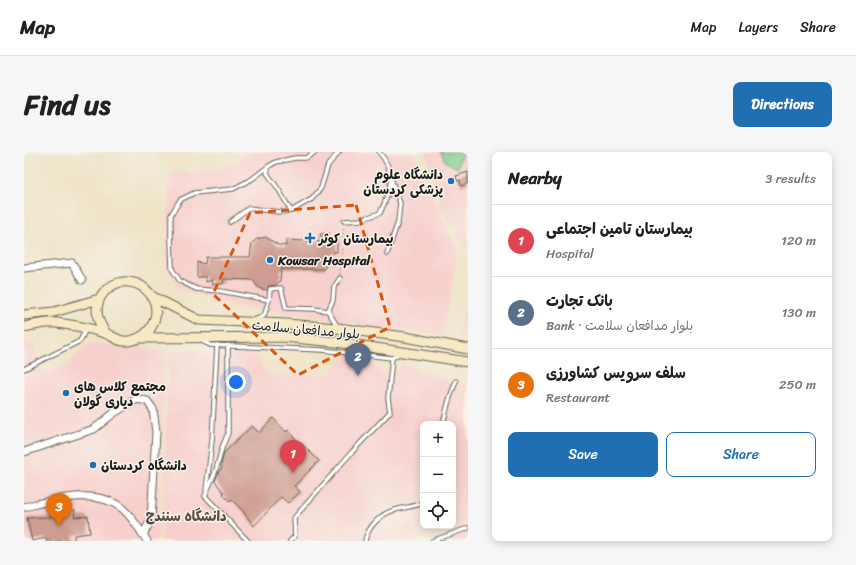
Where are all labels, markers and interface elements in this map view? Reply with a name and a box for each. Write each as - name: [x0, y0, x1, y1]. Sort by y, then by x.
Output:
- text: Map: [20, 11, 55, 44]
- text: Map: [691, 15, 716, 40]
- text: Layers: [738, 15, 778, 40]
- text: Share: [800, 15, 836, 40]
- text: Find us: [24, 80, 111, 129]
- button: Directions: [733, 82, 832, 127]
- place label: دانشگاه علوم پزشکی کردستان: [363, 163, 443, 201]
- text: Nearby: [508, 163, 562, 193]
- text: 3 results: [765, 167, 816, 190]
- marker: دانشگاه علوم پزشکی کردستان: [446, 176, 456, 186]
- text: بیمارستان تامین اجتماعی: [546, 216, 693, 242]
- place label: بیمارستان کوثر: [317, 227, 394, 250]
- text: 1: [518, 229, 524, 252]
- text: 120 m: [781, 229, 816, 252]
- marker: بیمارستان کوثر: [304, 232, 316, 244]
- text: Hospital: [546, 242, 594, 265]
- place label: Kowsar Hospital: [277, 249, 372, 272]
- marker: Kowsar Hospital: [265, 255, 275, 265]
- text: بانک تجارت: [546, 288, 613, 314]
- text: 2: [517, 301, 525, 324]
- text: 130 m: [782, 301, 816, 324]
- street label: بلوار مدافعان سلامت: [251, 313, 361, 346]
- text: Bank · بلوار مدافعان سلامت: [546, 314, 693, 337]
- pin: 2: [345, 343, 371, 376]
- text: سلف سرویس کشاورزی: [546, 360, 686, 386]
- your location: [226, 372, 246, 392]
- text: 3: [517, 373, 525, 396]
- text: 250 m: [779, 373, 816, 396]
- place label: مجتمع کلاس های دیاری گولان: [74, 375, 166, 413]
- text: Restaurant: [546, 386, 610, 409]
- marker: مجتمع کلاس های دیاری گولان: [61, 388, 71, 398]
- map controls: [420, 421, 456, 529]
- button: +: [420, 421, 456, 457]
- button: Save: [508, 432, 658, 477]
- button: Share: [666, 432, 816, 477]
- pin: 1: [280, 440, 306, 473]
- place label: دانشگاه کردستان: [101, 454, 187, 477]
- button: −: [420, 457, 456, 493]
- marker: دانشگاه کردستان: [88, 460, 98, 470]
- pin: 3: [46, 493, 72, 526]
- button: locate: [420, 493, 456, 529]
- district label: دانشگاه سنندج: [145, 504, 227, 529]

